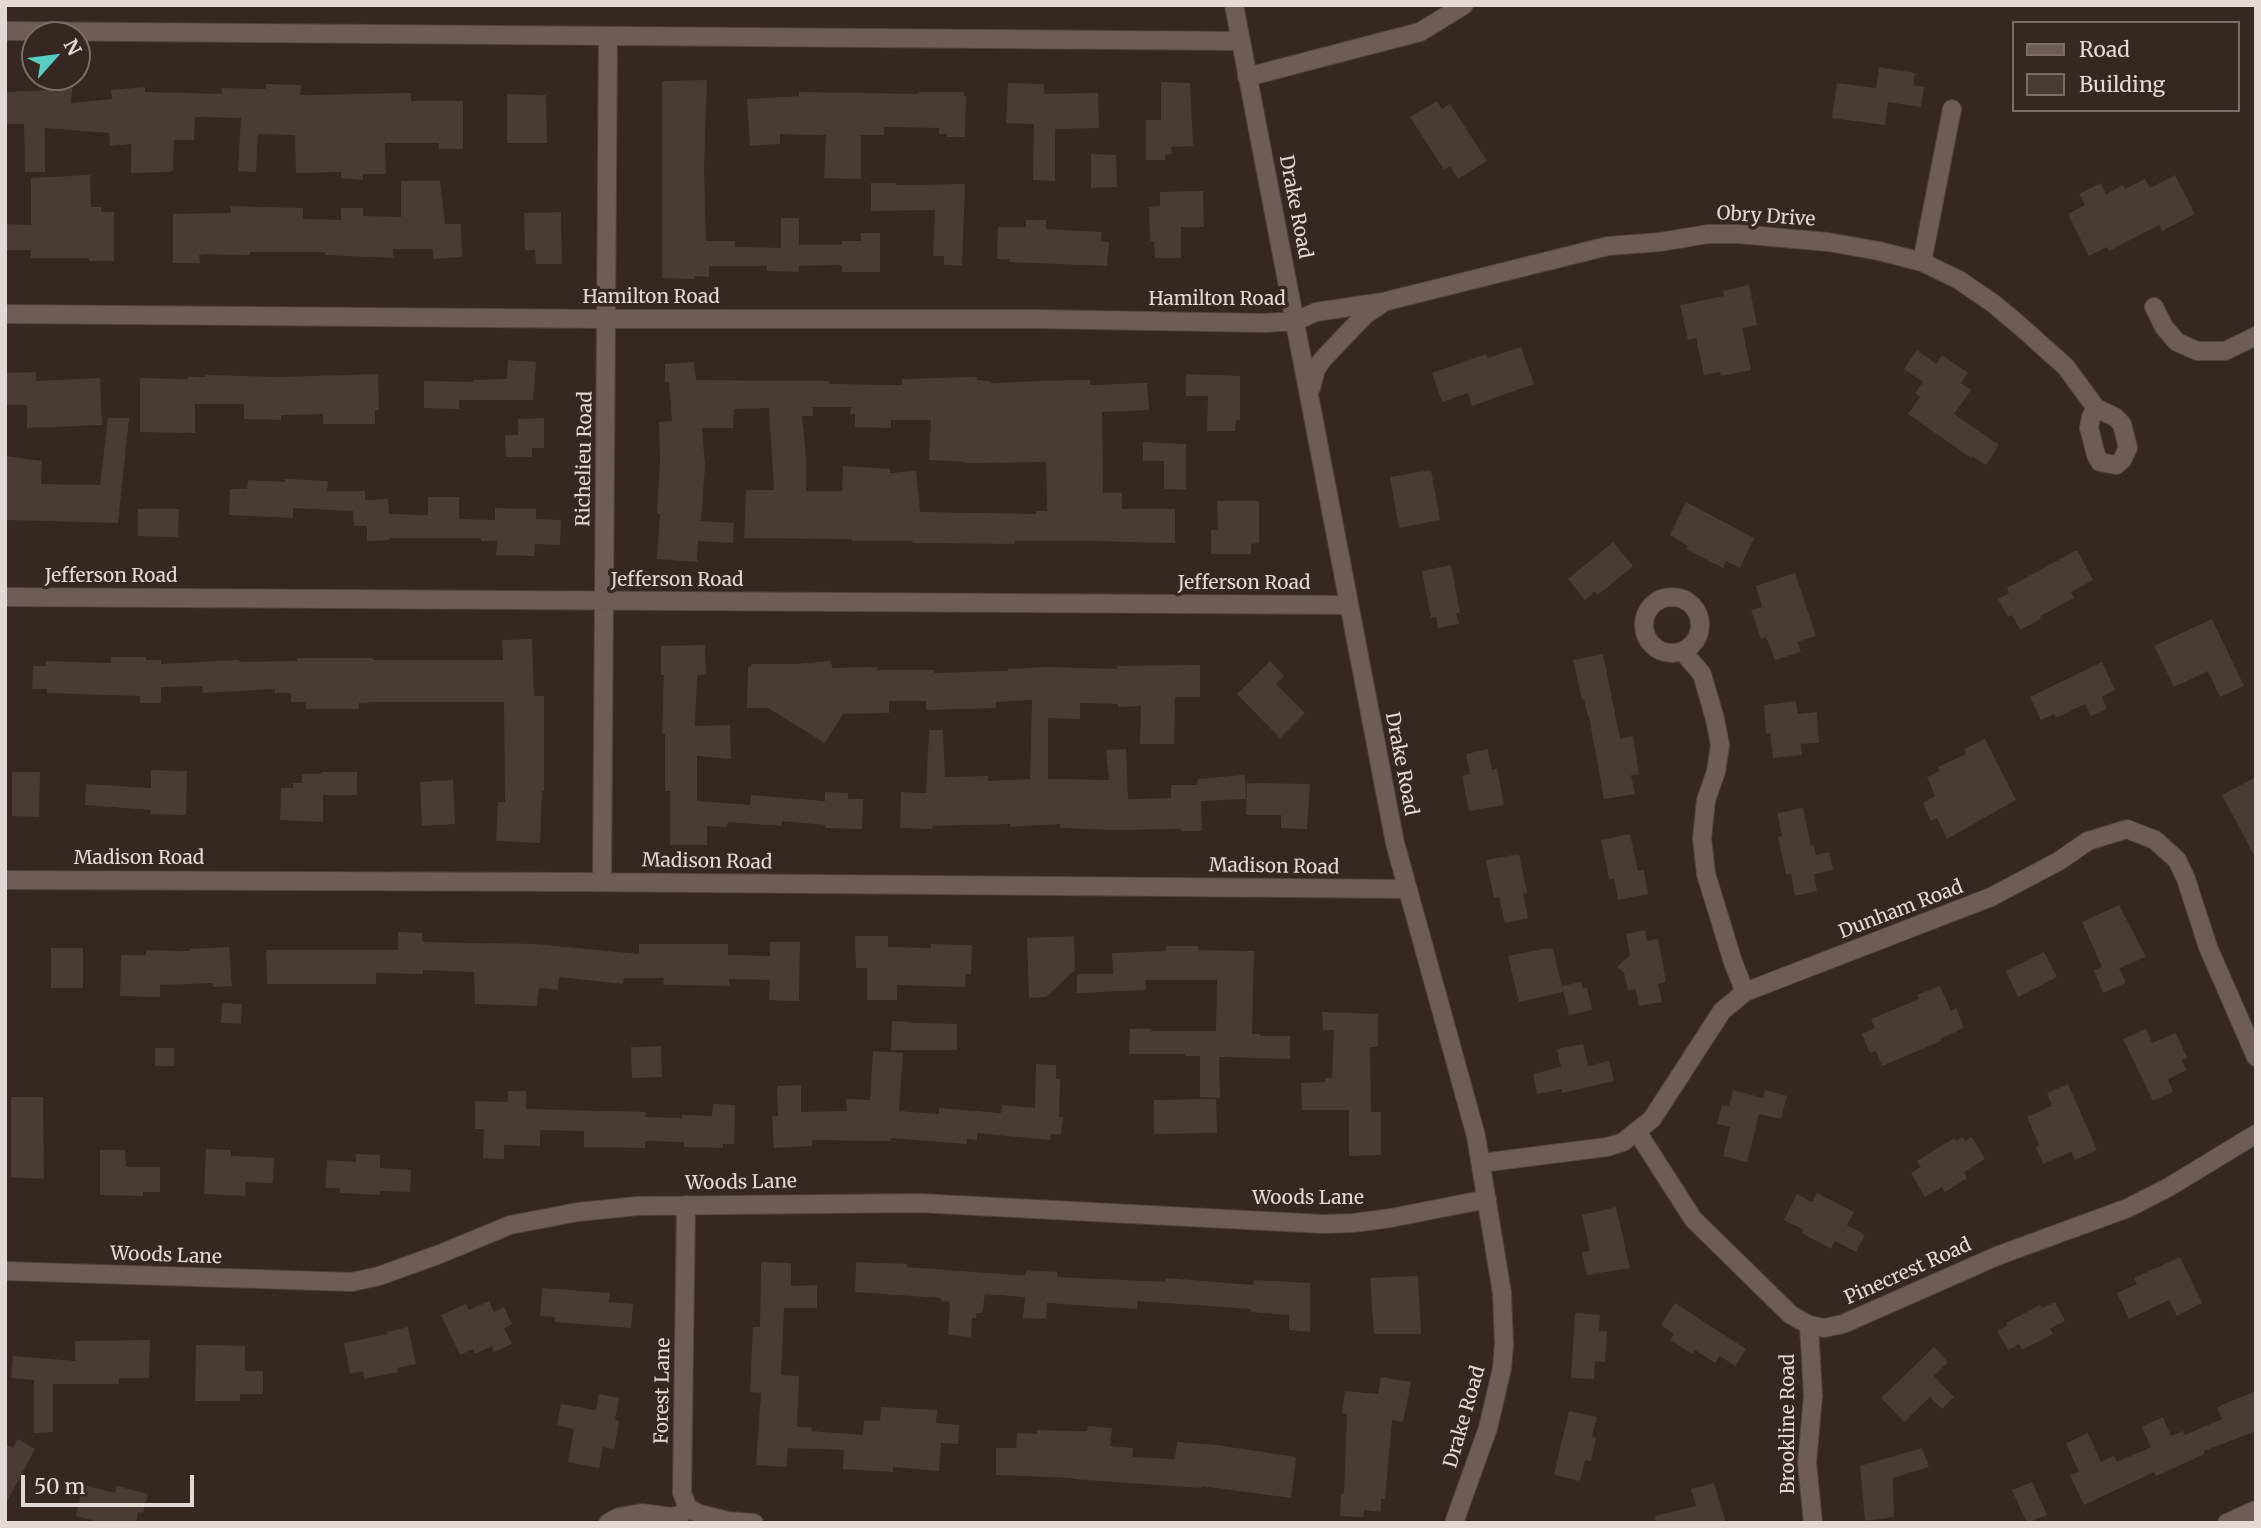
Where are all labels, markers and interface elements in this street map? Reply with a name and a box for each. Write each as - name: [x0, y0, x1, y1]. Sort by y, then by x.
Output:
- north arrow: [21, 21, 91, 91]
- legend: [2012, 21, 2240, 112]
- text: N: [59, 35, 87, 59]
- text: Road: [2079, 36, 2130, 63]
- text: Building: [2079, 71, 2165, 98]
- street label: Drake Road: [1274, 153, 1316, 261]
- street label: Obry Drive: [1716, 202, 1816, 232]
- street label: Hamilton Road: [582, 287, 720, 309]
- street label: Hamilton Road: [1148, 289, 1286, 311]
- street label: Richelieu Road: [572, 391, 598, 527]
- street label: Jefferson Road: [45, 566, 177, 588]
- street label: Jefferson Road: [611, 570, 743, 592]
- street label: Jefferson Road: [1178, 573, 1310, 595]
- street label: Drake Road: [1380, 710, 1422, 818]
- street label: Madison Road: [74, 848, 204, 870]
- street label: Madison Road: [642, 849, 772, 875]
- street label: Madison Road: [1209, 854, 1339, 880]
- street label: Dunham Road: [1836, 876, 1966, 944]
- street label: Woods Lane: [685, 1171, 797, 1195]
- street label: Woods Lane: [1252, 1188, 1364, 1210]
- street label: Pinecrest Road: [1841, 1234, 1975, 1310]
- street label: Woods Lane: [110, 1243, 222, 1269]
- street label: Forest Lane: [651, 1338, 675, 1444]
- street label: Brookline Road: [1778, 1354, 1800, 1494]
- street label: Drake Road: [1440, 1363, 1490, 1471]
- scale bar: [24, 1462, 198, 1506]
- text: 50 m: [34, 1473, 85, 1500]

